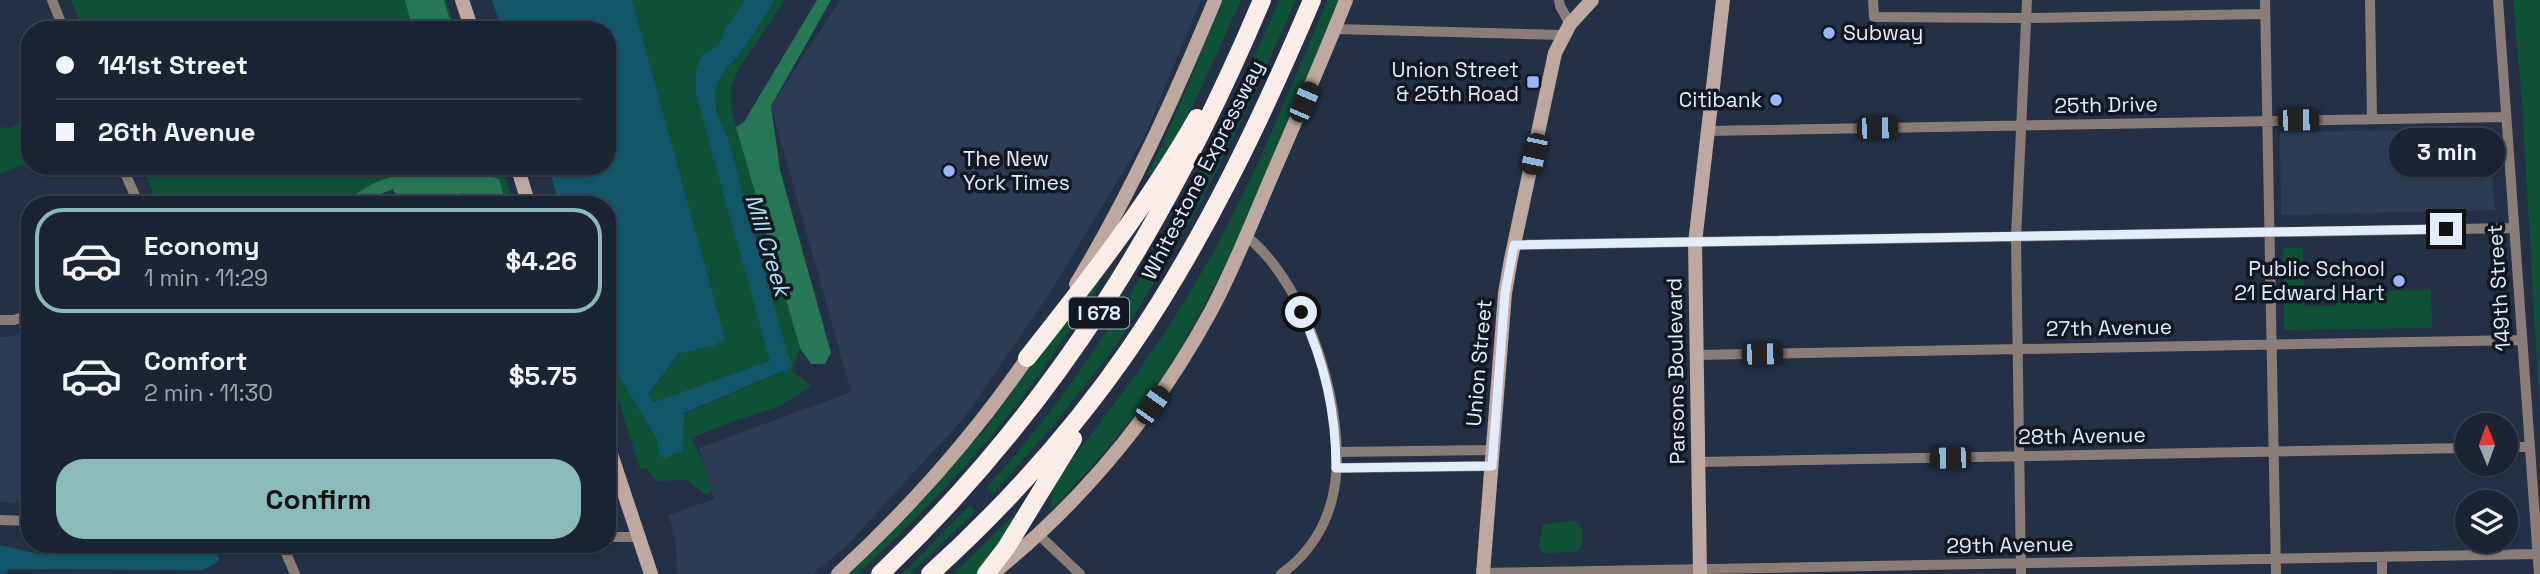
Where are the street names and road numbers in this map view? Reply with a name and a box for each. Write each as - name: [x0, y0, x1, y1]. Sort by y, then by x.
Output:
- street label: Whitestone Expressway: [1135, 55, 1270, 284]
- street label: 25th Drive: [2054, 90, 2158, 119]
- street label: 149th Street: [2481, 224, 2516, 352]
- street label: Parsons Boulevard: [1660, 278, 1691, 465]
- road number: I 678: [1069, 298, 1129, 328]
- street label: Union Street: [1459, 298, 1498, 428]
- street label: 27th Avenue: [2046, 313, 2172, 342]
- street label: 28th Avenue: [2018, 421, 2146, 450]
- street label: 29th Avenue: [1946, 530, 2074, 559]

